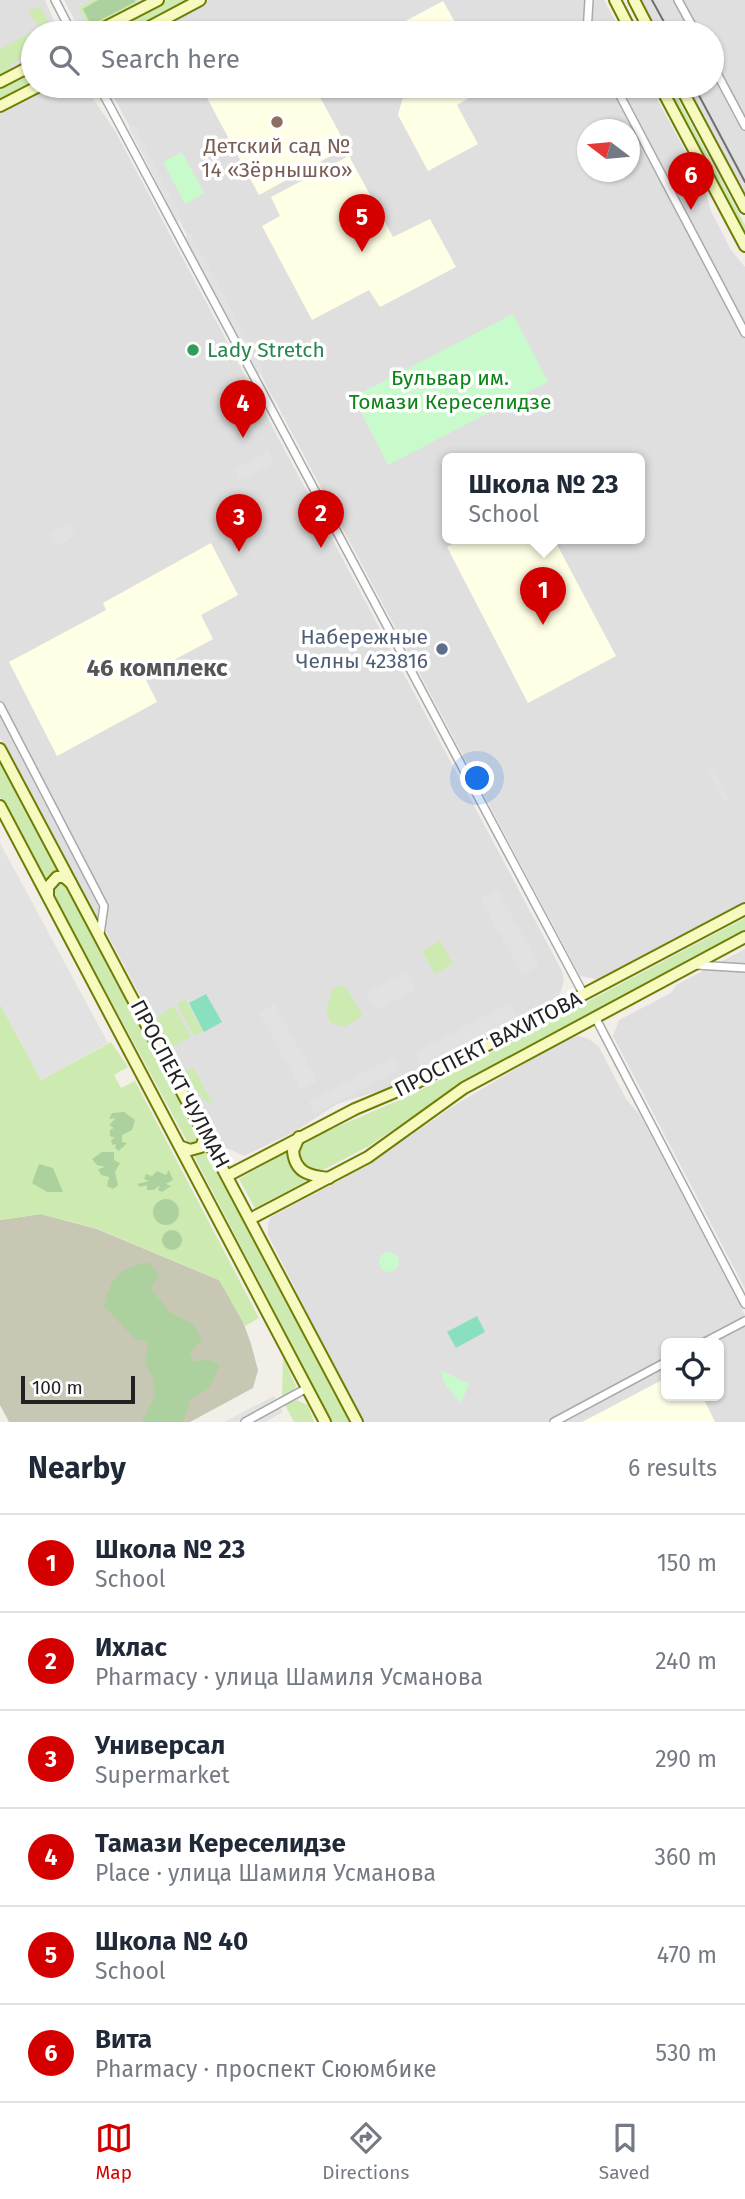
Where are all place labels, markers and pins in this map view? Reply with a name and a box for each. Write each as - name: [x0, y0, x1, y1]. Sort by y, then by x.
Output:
- marker: Детский сад № 14 «Зёрнышко»: [269, 114, 285, 130]
- place label: Детский сад № 14 «Зёрнышко»: [201, 133, 353, 183]
- pin: 6: [668, 152, 714, 210]
- pin: 5: [339, 194, 385, 252]
- place label: Lady Stretch: [207, 337, 325, 363]
- marker: Lady Stretch: [185, 342, 201, 358]
- pin: 4: [220, 380, 266, 438]
- pin: 2: [298, 490, 344, 548]
- pin: 3: [216, 494, 262, 552]
- pin: 1: [520, 567, 566, 625]
- place label: Набережные Челны 423816: [296, 624, 428, 674]
- marker: Набережные Челны 423816: [434, 641, 450, 657]

